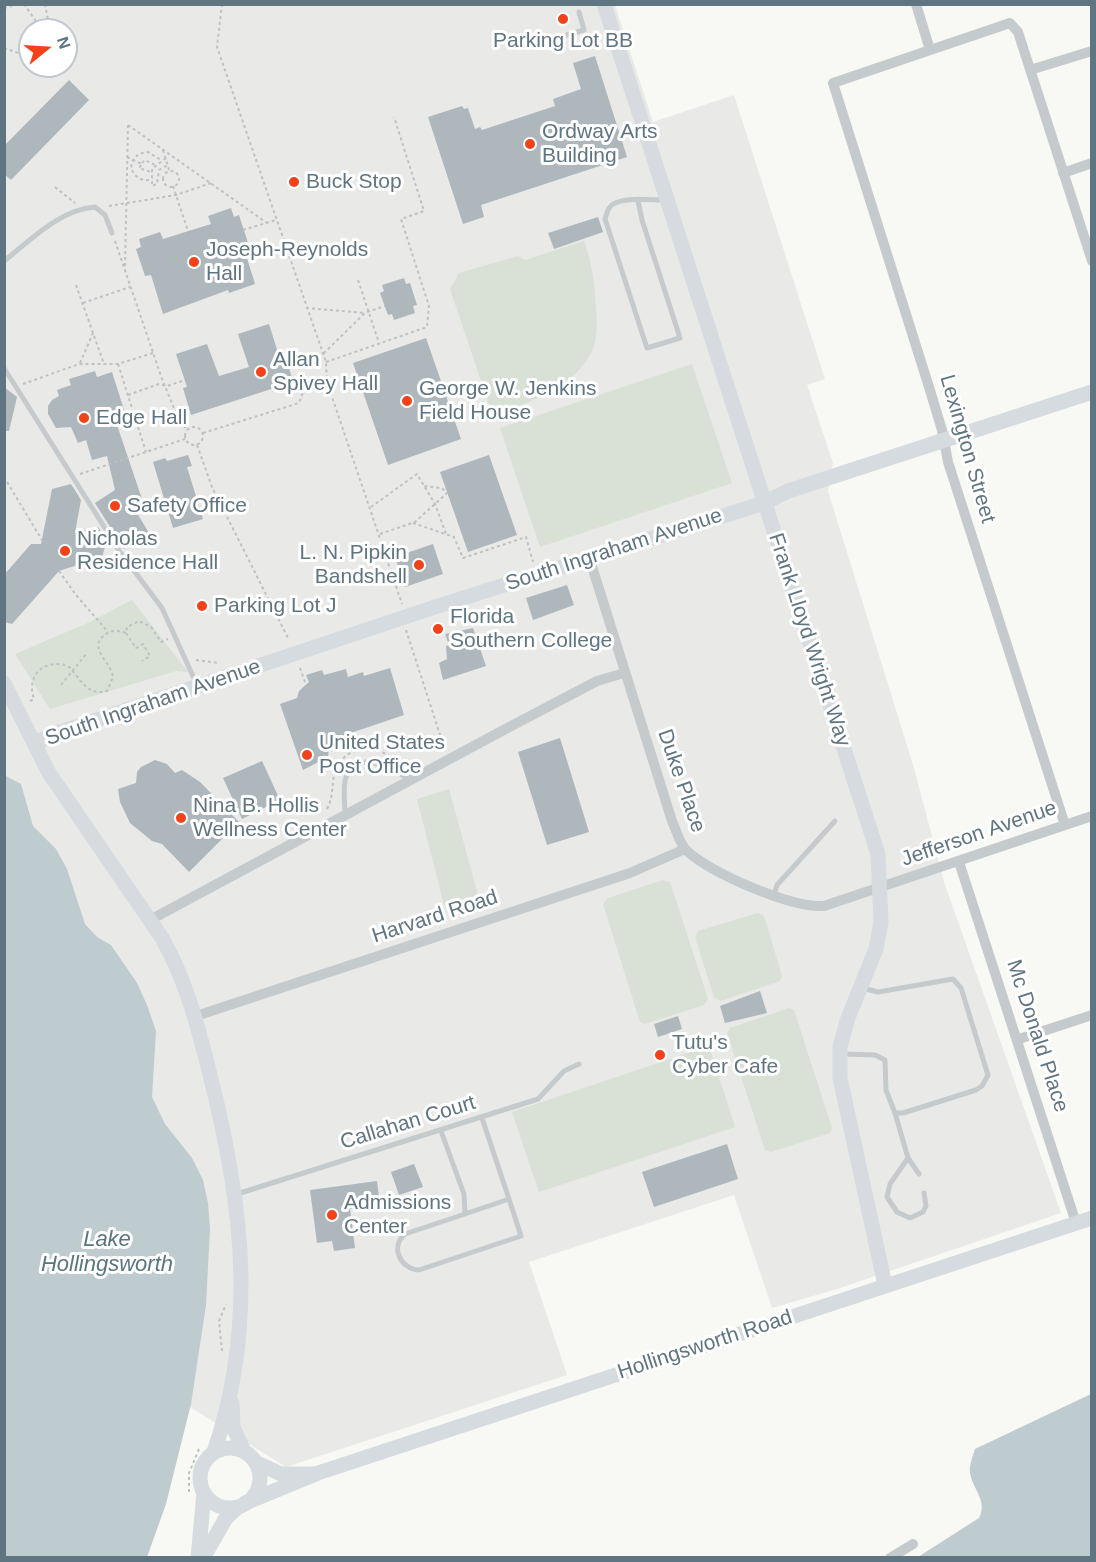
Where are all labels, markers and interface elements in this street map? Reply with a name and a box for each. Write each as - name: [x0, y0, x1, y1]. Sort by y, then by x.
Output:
- marker: Parking Lot BB: [556, 12, 570, 26]
- north arrow: [18, 18, 78, 78]
- place label: Parking Lot BB: [493, 28, 633, 54]
- text: N: [54, 35, 74, 51]
- place label: Ordway Arts Building: [542, 119, 658, 169]
- marker: Ordway Arts Building: [523, 137, 537, 151]
- place label: Buck Stop: [306, 169, 402, 195]
- marker: Buck Stop: [287, 175, 301, 189]
- place label: Joseph-Reynolds Hall: [206, 237, 368, 287]
- marker: Joseph-Reynolds Hall: [187, 255, 201, 269]
- place label: Allan Spivey Hall: [273, 347, 378, 397]
- marker: Allan Spivey Hall: [254, 365, 268, 379]
- street label: Lexington Street: [934, 372, 1000, 526]
- place label: George W. Jenkins Field House: [419, 376, 596, 426]
- marker: George W. Jenkins Field House: [400, 394, 414, 408]
- place label: Edge Hall: [96, 405, 187, 431]
- marker: Edge Hall: [77, 411, 91, 425]
- place label: Safety Office: [127, 493, 247, 519]
- marker: Safety Office: [108, 499, 122, 513]
- street label: South Ingraham Avenue: [503, 503, 725, 597]
- place label: Nicholas Residence Hall: [77, 526, 218, 576]
- street label: Frank Lloyd Wright Way: [763, 530, 855, 750]
- place label: L. N. Pipkin Bandshell: [300, 540, 407, 590]
- marker: Nicholas Residence Hall: [58, 544, 72, 558]
- marker: L. N. Pipkin Bandshell: [412, 558, 426, 572]
- place label: Parking Lot J: [214, 593, 337, 619]
- marker: Parking Lot J: [195, 599, 209, 613]
- place label: Florida Southern College: [450, 604, 612, 654]
- marker: Florida Southern College: [431, 622, 445, 636]
- street label: South Ingraham Avenue: [42, 654, 264, 752]
- street label: Duke Place: [652, 726, 710, 836]
- place label: United States Post Office: [319, 730, 445, 780]
- marker: United States Post Office: [300, 748, 314, 762]
- place label: Nina B. Hollis Wellness Center: [193, 793, 347, 843]
- street label: Jefferson Avenue: [898, 796, 1060, 872]
- marker: Nina B. Hollis Wellness Center: [174, 811, 188, 825]
- street label: Harvard Road: [369, 885, 501, 949]
- street label: Mc Donald Place: [1000, 957, 1074, 1115]
- place label: Tutu's Cyber Cafe: [672, 1030, 778, 1080]
- marker: Tutu's Cyber Cafe: [653, 1048, 667, 1062]
- street label: Callahan Court: [337, 1090, 479, 1156]
- place label: Admissions Center: [344, 1190, 451, 1240]
- marker: Admissions Center: [325, 1208, 339, 1222]
- water label: Lake Hollingsworth: [41, 1227, 173, 1278]
- street label: Hollingsworth Road: [615, 1305, 795, 1385]

